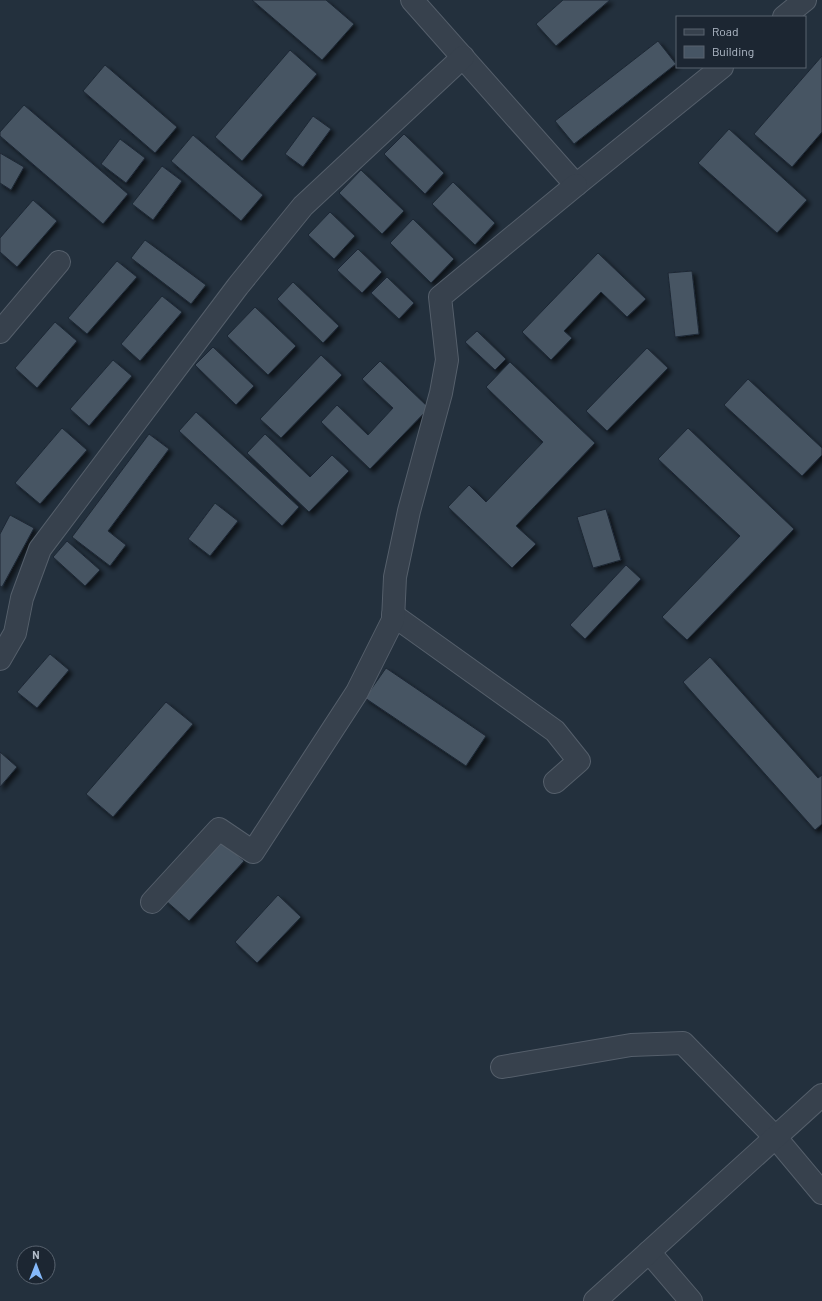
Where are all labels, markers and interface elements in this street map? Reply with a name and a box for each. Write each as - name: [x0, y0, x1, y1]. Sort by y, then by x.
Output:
- legend: [676, 16, 806, 68]
- text: Road: [712, 24, 739, 38]
- text: Building: [712, 44, 754, 58]
- north arrow: [16, 1245, 56, 1285]
- text: N: [32, 1248, 40, 1261]

